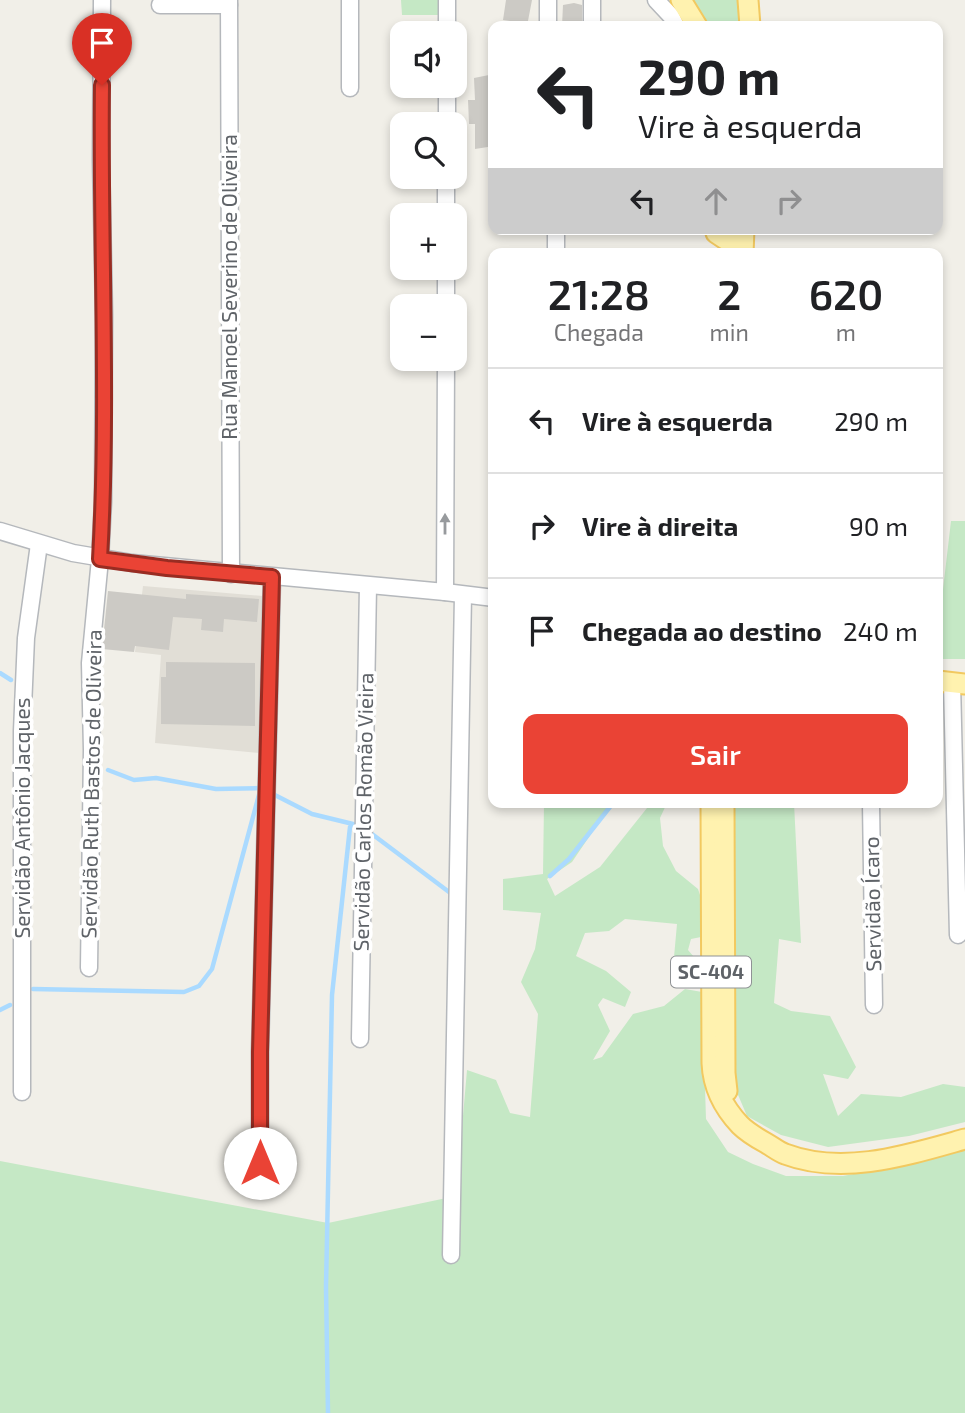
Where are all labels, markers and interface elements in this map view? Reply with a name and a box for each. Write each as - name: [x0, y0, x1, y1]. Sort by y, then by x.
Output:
- pin: [72, 13, 132, 85]
- map controls: [390, 21, 467, 371]
- button: sound: [390, 21, 467, 98]
- icon: arrive: [83, 24, 121, 62]
- text: 290 m: [638, 46, 780, 105]
- icon: left: [523, 49, 614, 140]
- text: Vire à esquerda: [638, 106, 862, 144]
- button: search: [390, 112, 467, 189]
- street label: Rua Manoel Severino de Oliveira: [216, 134, 241, 440]
- icon: left: [624, 182, 662, 220]
- icon: ahead: [697, 182, 735, 220]
- icon: right: [770, 182, 808, 220]
- button: +: [390, 203, 467, 280]
- text: 21:28: [548, 268, 650, 318]
- text: 2: [717, 268, 741, 318]
- text: 620: [809, 268, 883, 318]
- button: −: [390, 294, 467, 371]
- text: Chegada: [554, 318, 644, 346]
- text: min: [710, 318, 749, 346]
- text: m: [836, 318, 856, 346]
- icon: left: [523, 402, 561, 440]
- text: Vire à esquerda: [582, 405, 773, 436]
- text: 290 m: [834, 405, 908, 436]
- icon: right: [523, 507, 561, 545]
- text: Vire à direita: [582, 510, 738, 541]
- text: 90 m: [849, 510, 908, 541]
- one-way arrow: [440, 513, 451, 535]
- icon: arrive: [523, 612, 561, 650]
- text: Chegada ao destino: [582, 615, 822, 646]
- text: 240 m: [843, 615, 918, 646]
- street label: Servidão Ruth Bastos de Oliveira: [75, 629, 106, 939]
- street label: Servidão Carlos Romão Vieira: [348, 672, 377, 952]
- street label: Servidão Antônio Jacques: [9, 698, 34, 938]
- button: Sair: [523, 714, 908, 794]
- street label: Servidão Ícaro: [858, 836, 885, 972]
- road number: SC-404: [671, 956, 751, 988]
- position arrow: [223, 1126, 297, 1200]

